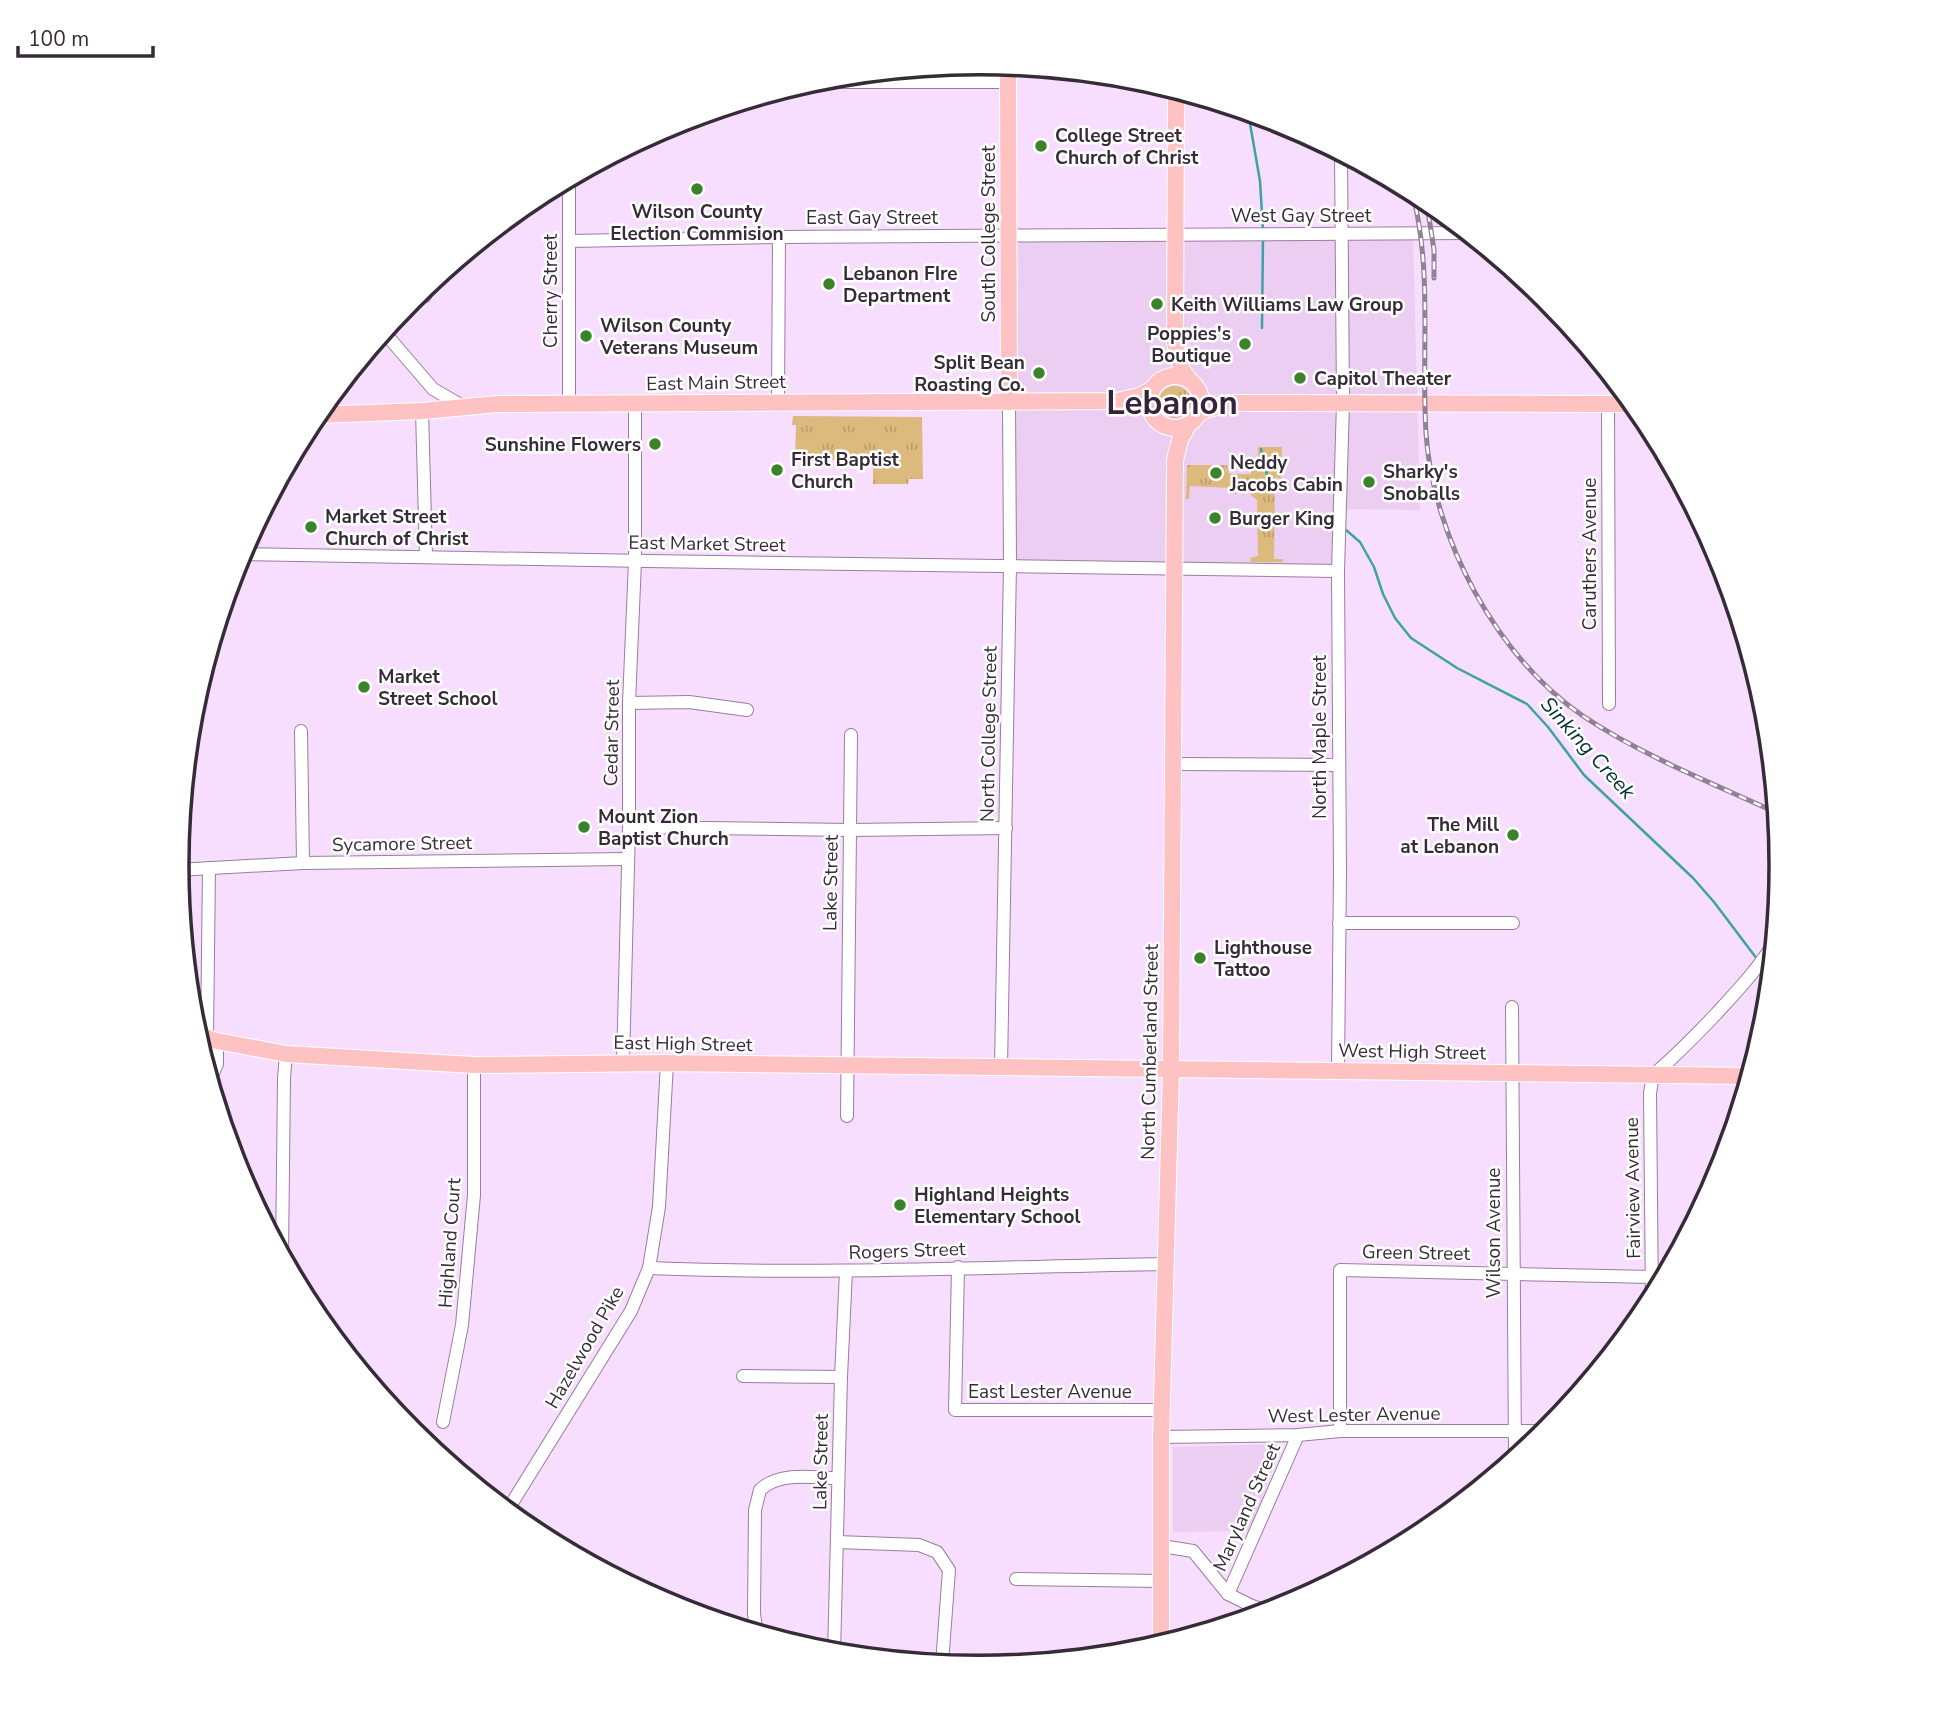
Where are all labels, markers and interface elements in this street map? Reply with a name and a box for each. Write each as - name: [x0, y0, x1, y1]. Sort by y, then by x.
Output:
- scale bar: [18, 14, 152, 58]
- text: 100 m: [28, 25, 89, 53]
- place label: College Street Church of Christ: [1055, 123, 1199, 171]
- marker: College Street Church of Christ: [1033, 138, 1049, 154]
- street label: South College Street: [976, 145, 1002, 323]
- marker: Wilson County Election Commision: [689, 181, 705, 197]
- place label: Wilson County Election Commision: [610, 199, 784, 247]
- street label: West Gay Street: [1231, 203, 1372, 229]
- street label: East Gay Street: [806, 205, 938, 231]
- street label: Cherry Street: [538, 233, 564, 348]
- place label: Lebanon FIre Department: [843, 261, 958, 309]
- marker: Lebanon FIre Department: [821, 276, 837, 292]
- place label: Keith Williams Law Group: [1171, 292, 1403, 318]
- marker: Keith Williams Law Group: [1149, 296, 1165, 312]
- place label: Wilson County Veterans Museum: [599, 313, 758, 361]
- place label: Poppies's Boutique: [1147, 321, 1231, 369]
- marker: Wilson County Veterans Museum: [578, 328, 594, 344]
- marker: Poppies's Boutique: [1237, 336, 1253, 352]
- place label: Split Bean Roasting Co.: [914, 350, 1025, 398]
- marker: Split Bean Roasting Co.: [1031, 365, 1047, 381]
- place label: Capitol Theater: [1314, 366, 1452, 392]
- street label: East Main Street: [646, 369, 786, 397]
- marker: Capitol Theater: [1292, 370, 1308, 386]
- district label: Lebanon: [1106, 381, 1238, 426]
- place label: Sunshine Flowers: [485, 432, 641, 458]
- marker: Sunshine Flowers: [647, 436, 663, 452]
- place label: First Baptist Church: [791, 447, 900, 495]
- place label: Neddy Jacobs Cabin: [1229, 450, 1343, 498]
- place label: Sharky's Snoballs: [1383, 459, 1460, 507]
- marker: First Baptist Church: [769, 462, 785, 478]
- marker: Neddy Jacobs Cabin: [1208, 465, 1224, 481]
- marker: Sharky's Snoballs: [1361, 474, 1377, 490]
- street label: Caruthers Avenue: [1577, 478, 1603, 630]
- place label: Market Street Church of Christ: [325, 504, 469, 552]
- place label: Burger King: [1229, 506, 1335, 532]
- marker: Burger King: [1207, 510, 1223, 526]
- marker: Market Street Church of Christ: [303, 519, 319, 535]
- street label: East Market Street: [628, 530, 786, 558]
- street label: North College Street: [974, 645, 1004, 822]
- street label: North Maple Street: [1307, 655, 1333, 819]
- place label: Market Street School: [378, 664, 498, 712]
- marker: Market Street School: [356, 679, 372, 695]
- street label: Cedar Street: [598, 679, 626, 787]
- water label: Sinking Creek: [1534, 691, 1642, 806]
- place label: Mount Zion Baptist Church: [598, 804, 729, 852]
- place label: The Mill at Lebanon: [1400, 812, 1499, 860]
- marker: Mount Zion Baptist Church: [576, 819, 592, 835]
- marker: The Mill at Lebanon: [1505, 827, 1521, 843]
- street label: Sycamore Street: [332, 830, 473, 858]
- street label: Lake Street: [817, 834, 845, 931]
- place label: Lighthouse Tattoo: [1214, 935, 1312, 983]
- street label: North Cumberland Street: [1135, 943, 1165, 1160]
- marker: Lighthouse Tattoo: [1192, 950, 1208, 966]
- street label: East High Street: [613, 1030, 753, 1058]
- street label: West High Street: [1338, 1038, 1487, 1066]
- street label: Fairview Avenue: [1619, 1117, 1647, 1259]
- street label: Wilson Avenue: [1481, 1168, 1507, 1298]
- street label: Highland Court: [432, 1177, 468, 1309]
- place label: Highland Heights Elementary School: [914, 1182, 1081, 1230]
- marker: Highland Heights Elementary School: [892, 1197, 908, 1213]
- street label: Rogers Street: [848, 1236, 966, 1266]
- street label: Green Street: [1362, 1239, 1471, 1267]
- street label: Hazelwood Pike: [539, 1282, 630, 1413]
- street label: East Lester Avenue: [968, 1379, 1132, 1405]
- street label: West Lester Avenue: [1267, 1400, 1441, 1430]
- street label: Lake Street: [807, 1413, 835, 1510]
- street label: Maryland Street: [1207, 1439, 1287, 1576]

